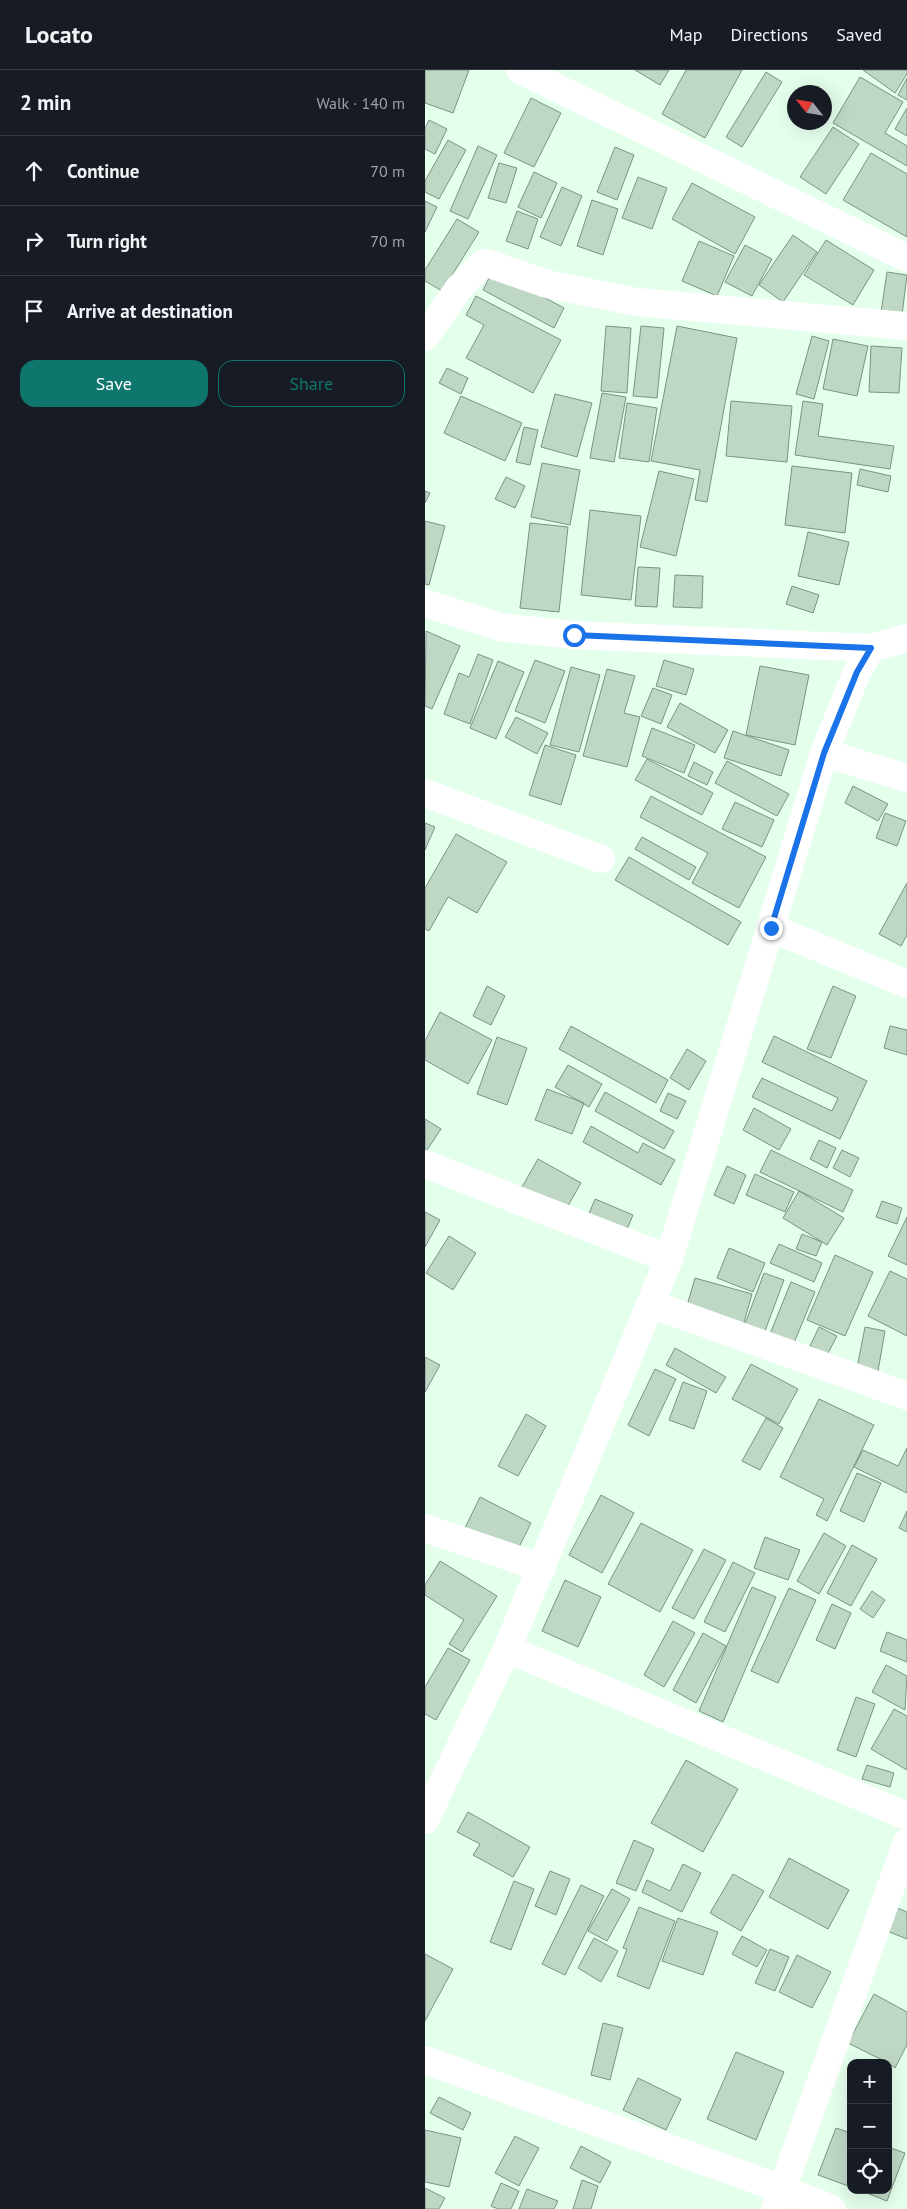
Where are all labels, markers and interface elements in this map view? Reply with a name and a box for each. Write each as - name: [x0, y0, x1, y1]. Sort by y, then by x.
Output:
- text: Locato: [25, 19, 93, 50]
- text: Map: [670, 23, 702, 46]
- text: Directions: [730, 23, 808, 46]
- text: Saved: [836, 23, 882, 46]
- north arrow: [787, 85, 832, 130]
- text: 2 min: [20, 89, 71, 116]
- text: Walk · 140 m: [316, 93, 405, 113]
- icon: ahead: [20, 157, 48, 185]
- text: Continue: [67, 159, 139, 183]
- text: 70 m: [370, 161, 405, 181]
- icon: right: [20, 227, 48, 255]
- text: Turn right: [67, 229, 147, 253]
- text: 70 m: [370, 231, 405, 251]
- icon: arrive: [20, 297, 48, 325]
- text: Arrive at destination: [67, 299, 233, 323]
- button: Save: [20, 360, 208, 407]
- button: Share: [218, 360, 405, 407]
- route start: [563, 624, 586, 647]
- route end: [760, 917, 783, 940]
- map controls: [847, 2059, 892, 2194]
- button: +: [847, 2059, 892, 2104]
- button: −: [847, 2104, 892, 2149]
- button: locate: [847, 2149, 892, 2194]

